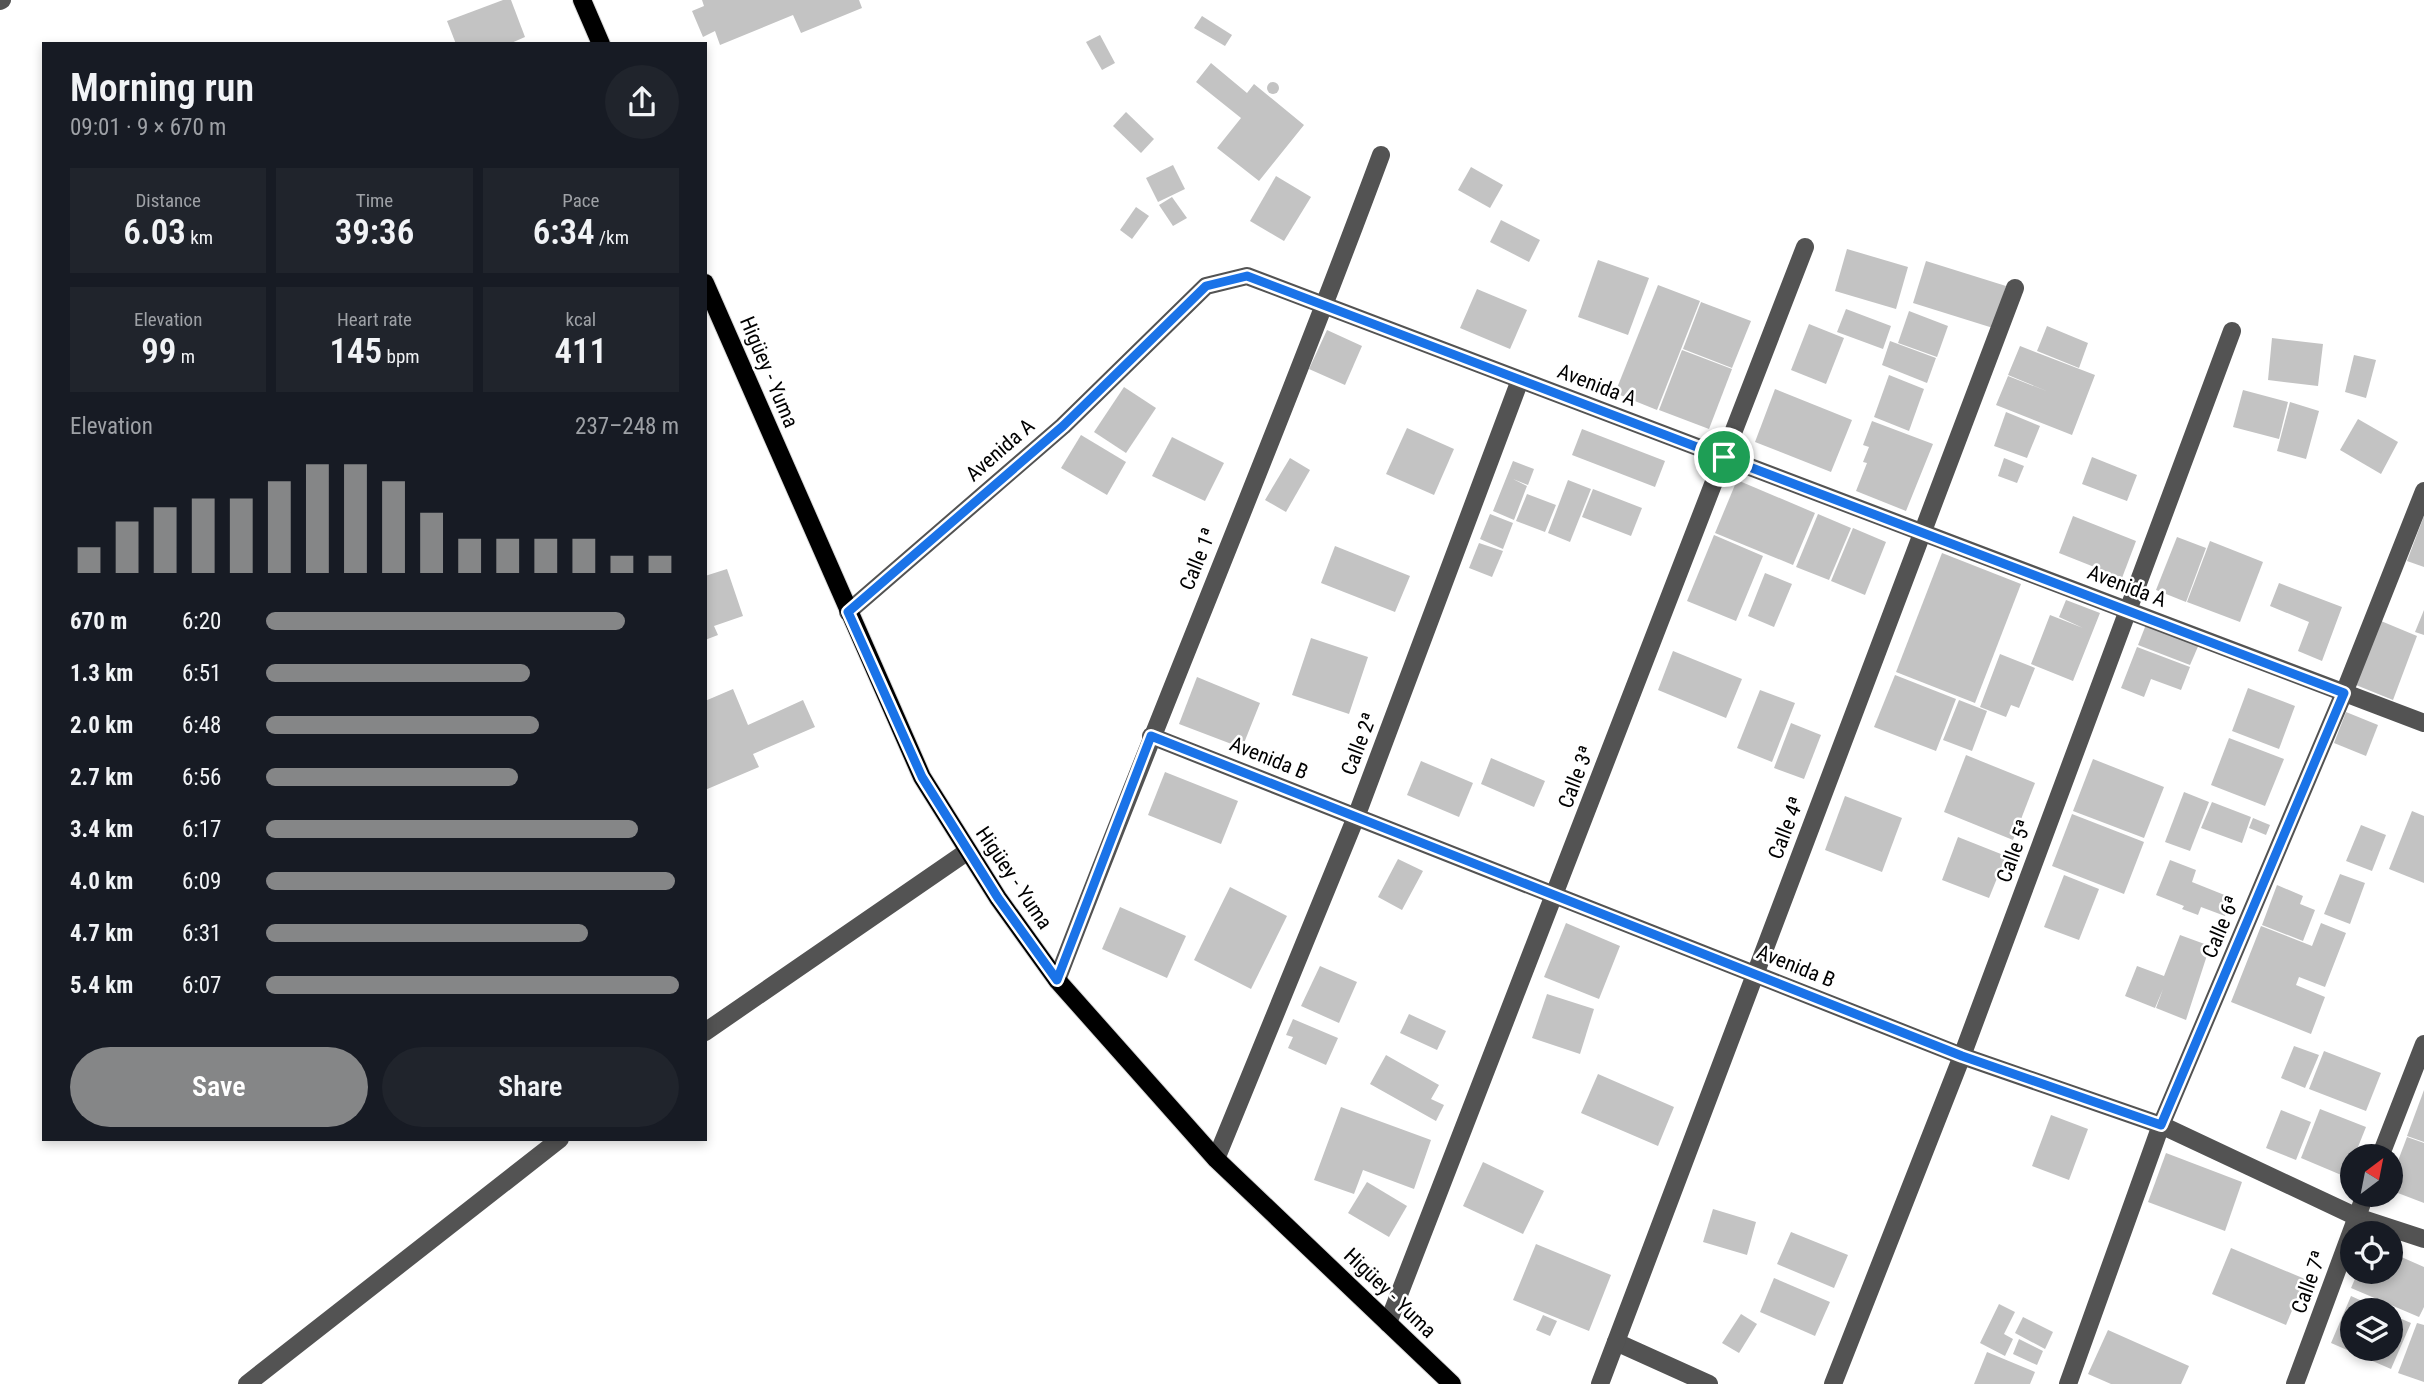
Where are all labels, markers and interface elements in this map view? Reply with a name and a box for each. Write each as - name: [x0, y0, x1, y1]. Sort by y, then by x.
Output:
- button: share: [605, 65, 679, 139]
- text: Morning run: [70, 66, 254, 110]
- text: 09:01 · 9 × 670 m: [70, 114, 226, 141]
- text: Distance: [135, 189, 201, 212]
- text: Time: [356, 189, 393, 212]
- text: Pace: [562, 189, 599, 212]
- text: 6.03: [123, 212, 186, 253]
- text: 39:36: [335, 212, 414, 253]
- text: 6:34: [533, 212, 595, 253]
- text: km: [186, 226, 213, 249]
- text: /km: [595, 226, 629, 249]
- text: Elevation: [134, 308, 202, 331]
- text: Heart rate: [337, 308, 412, 331]
- text: kcal: [566, 308, 596, 331]
- street label: Higüey - Yuma: [735, 313, 803, 431]
- text: 99: [141, 331, 176, 372]
- text: 145: [329, 331, 382, 372]
- text: 411: [554, 331, 607, 372]
- text: m: [176, 345, 195, 368]
- text: bpm: [382, 345, 420, 368]
- street label: Avenida A: [1554, 359, 1640, 411]
- text: Elevation: [70, 413, 153, 440]
- text: 237–248 m: [575, 413, 679, 440]
- street label: Avenida A: [961, 414, 1039, 486]
- pin: [1694, 427, 1754, 487]
- icon: arrive: [1705, 438, 1743, 476]
- street label: Calle 1ª: [1175, 524, 1221, 594]
- street label: Avenida A: [2084, 560, 2170, 612]
- text: 670 m: [70, 608, 127, 635]
- text: 6:20: [182, 608, 221, 635]
- text: 1.3 km: [70, 660, 133, 687]
- text: 6:51: [182, 660, 221, 687]
- street label: Calle 2ª: [1336, 709, 1382, 779]
- text: 2.0 km: [70, 712, 133, 739]
- text: 6:48: [182, 712, 221, 739]
- street label: Avenida B: [1226, 732, 1312, 784]
- street label: Calle 3ª: [1553, 742, 1599, 812]
- text: 2.7 km: [70, 764, 133, 791]
- text: 6:56: [182, 764, 221, 791]
- street label: Calle 4ª: [1763, 793, 1809, 863]
- text: 3.4 km: [70, 816, 133, 843]
- text: 6:17: [182, 816, 221, 843]
- street label: Calle 5ª: [1992, 816, 2036, 886]
- street label: Higüey - Yuma: [971, 822, 1057, 934]
- text: 4.0 km: [70, 868, 133, 895]
- text: 6:09: [182, 868, 221, 895]
- street label: Calle 6ª: [2197, 892, 2245, 962]
- text: 4.7 km: [70, 920, 133, 947]
- text: 6:31: [182, 920, 221, 947]
- street label: Avenida B: [1753, 940, 1839, 992]
- text: 5.4 km: [70, 972, 133, 999]
- text: 6:07: [182, 972, 221, 999]
- button: Save: [70, 1047, 368, 1127]
- button: Share: [382, 1047, 679, 1127]
- north arrow: [2340, 1144, 2403, 1208]
- map controls: [2340, 1144, 2403, 1361]
- button: locate: [2340, 1221, 2403, 1284]
- street label: Higüey - Yuma: [1339, 1243, 1441, 1343]
- street label: Calle 7ª: [2287, 1247, 2331, 1317]
- button: layers: [2340, 1298, 2403, 1361]

